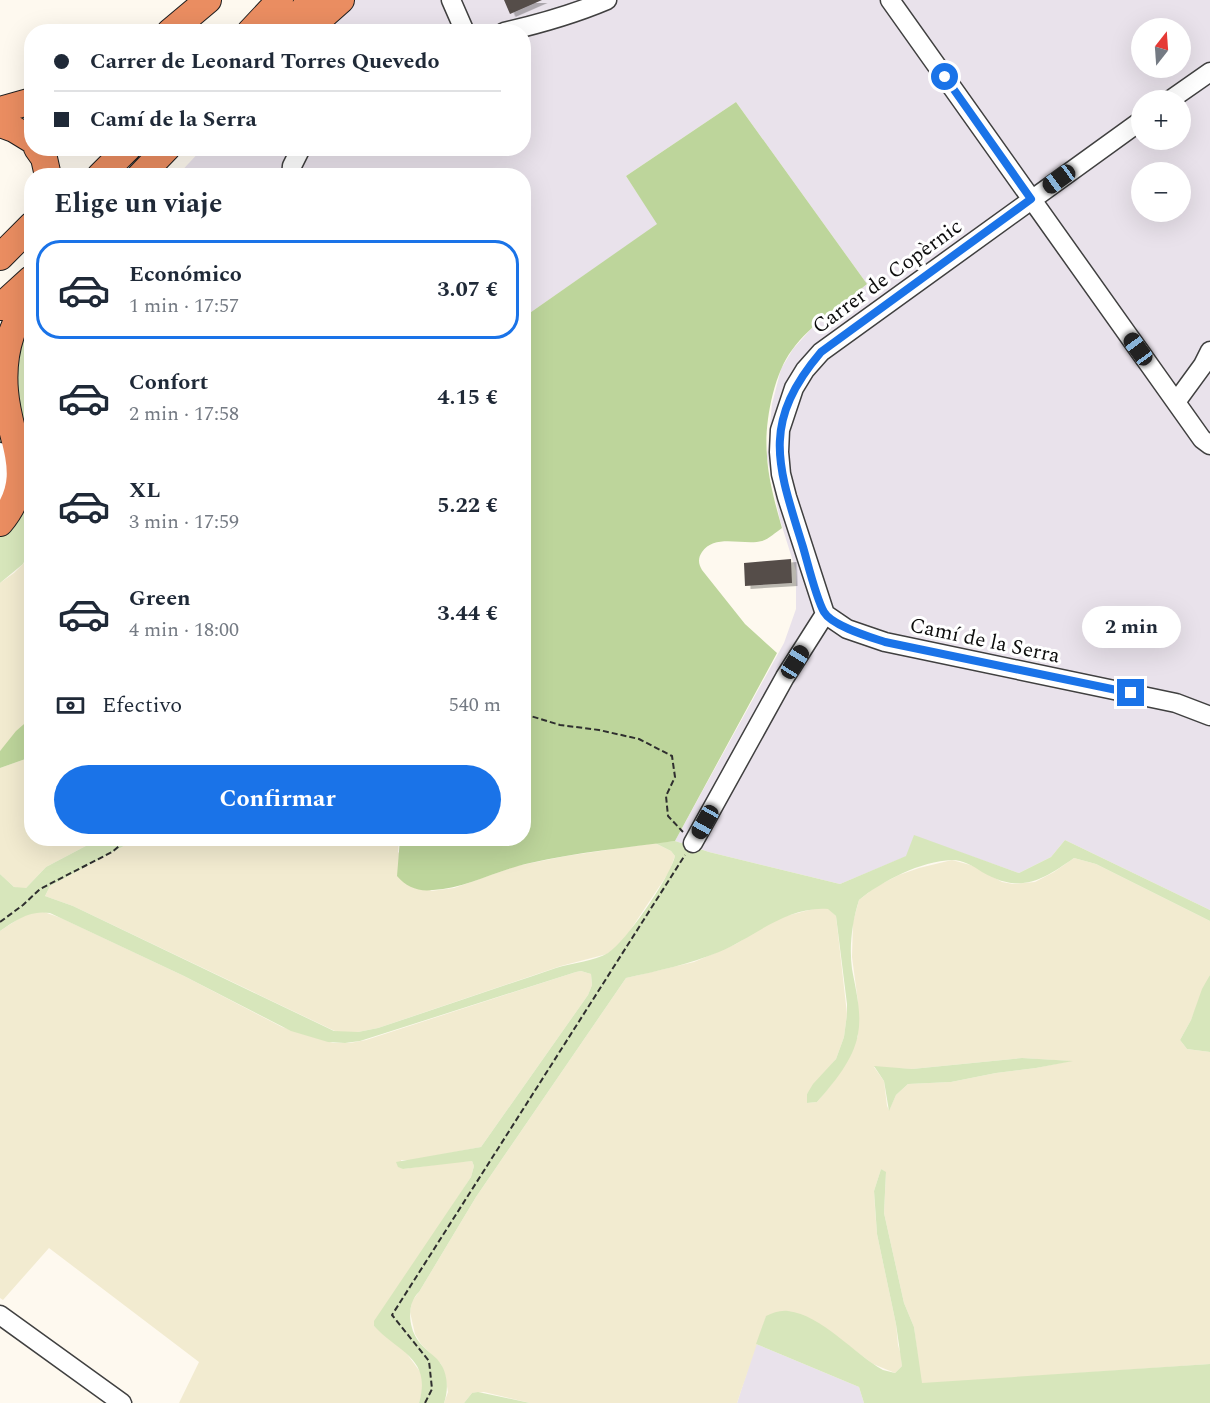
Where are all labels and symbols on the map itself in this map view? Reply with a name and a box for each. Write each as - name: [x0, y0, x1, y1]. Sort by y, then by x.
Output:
- north arrow: [1131, 18, 1191, 78]
- route start: [931, 63, 958, 90]
- car: [1039, 161, 1079, 197]
- street label: Carrer de Copèrnic: [806, 211, 969, 342]
- car: [1120, 329, 1156, 369]
- callout: 2 min: [1082, 606, 1180, 648]
- street label: Camí de la Serra: [907, 609, 1064, 673]
- car: [778, 642, 812, 682]
- route end: [1117, 679, 1144, 706]
- car: [688, 802, 722, 842]

